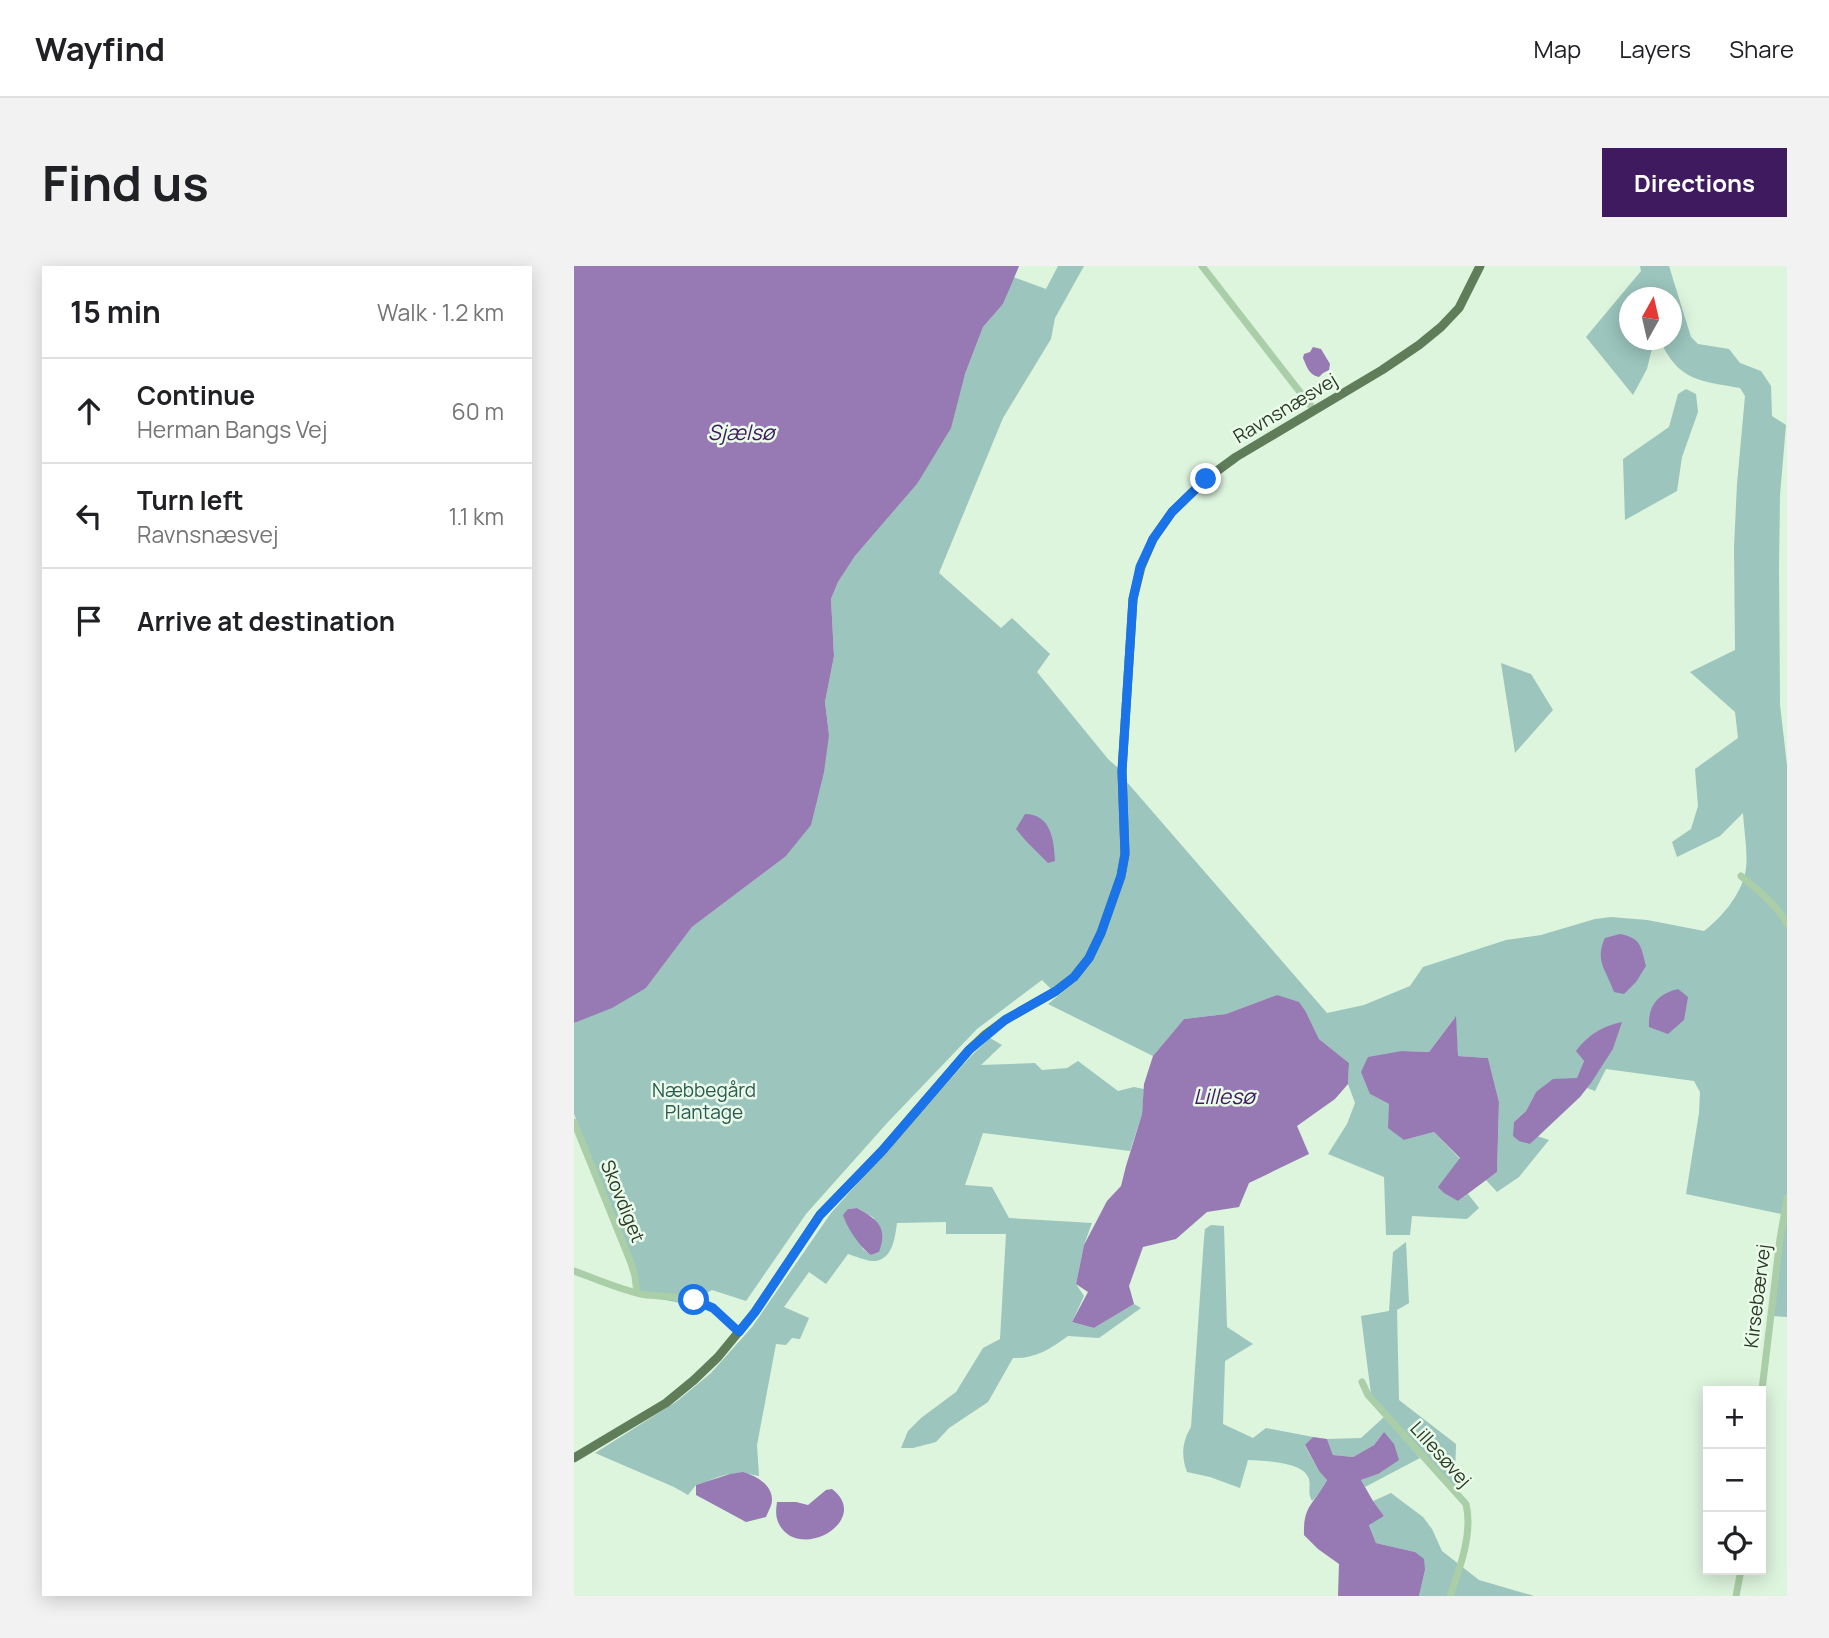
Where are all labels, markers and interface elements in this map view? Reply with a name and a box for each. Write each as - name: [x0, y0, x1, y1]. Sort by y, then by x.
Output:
- text: Wayfind: [35, 26, 165, 71]
- text: Map: [1534, 32, 1581, 65]
- text: Layers: [1619, 32, 1691, 65]
- text: Share: [1729, 32, 1794, 65]
- button: Directions: [1602, 148, 1787, 217]
- text: Find us: [42, 149, 209, 216]
- north arrow: [1619, 287, 1682, 350]
- text: 15 min: [70, 291, 161, 332]
- text: Walk · 1.2 km: [377, 296, 504, 328]
- street label: Ravnsnæsvej: [1228, 367, 1342, 449]
- text: Continue: [137, 377, 255, 413]
- icon: ahead: [70, 392, 108, 430]
- text: 60 m: [452, 395, 504, 427]
- text: Herman Bangs Vej: [137, 413, 328, 445]
- water label: Sjælsø: [708, 418, 777, 446]
- route end: [1190, 463, 1221, 494]
- text: Turn left: [137, 482, 244, 518]
- icon: left: [70, 497, 108, 535]
- text: 1.1 km: [448, 500, 504, 532]
- text: Ravnsnæsvej: [137, 518, 279, 550]
- icon: arrive: [70, 602, 108, 640]
- text: Arrive at destination: [137, 603, 395, 639]
- park label: Næbbegård Plantage: [652, 1077, 756, 1125]
- water label: Lillesø: [1193, 1082, 1257, 1110]
- street label: Skovdiget: [595, 1156, 651, 1246]
- street label: Kirsebærvej: [1738, 1243, 1776, 1349]
- route start: [678, 1284, 709, 1315]
- map controls: [1703, 1386, 1766, 1575]
- button: +: [1703, 1386, 1766, 1449]
- street label: Lillesøvej: [1405, 1416, 1477, 1492]
- button: −: [1703, 1449, 1766, 1512]
- button: locate: [1703, 1512, 1766, 1575]

